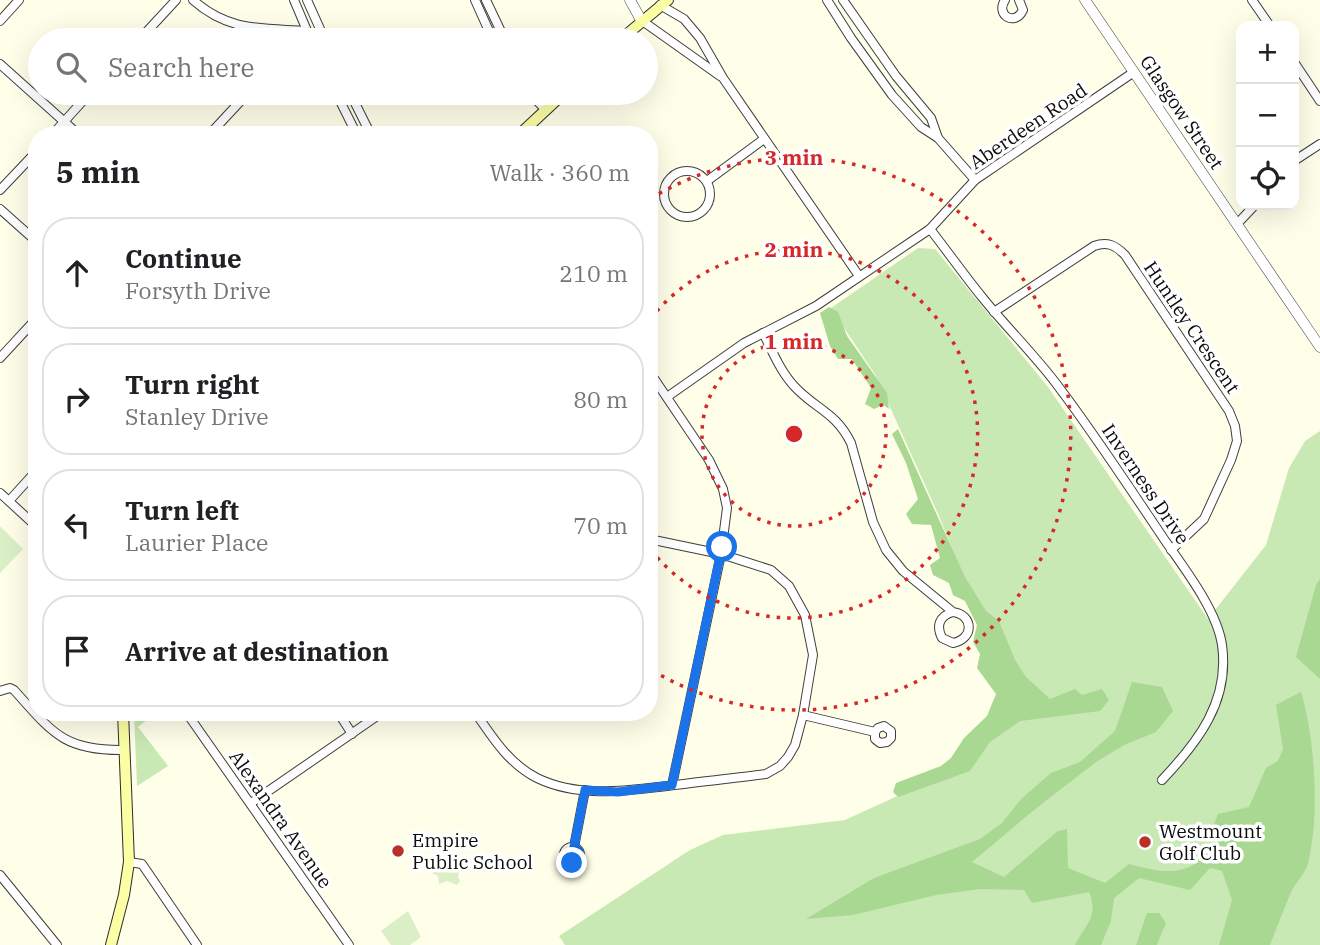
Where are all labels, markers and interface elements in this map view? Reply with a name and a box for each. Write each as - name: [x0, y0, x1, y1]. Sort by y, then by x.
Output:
- map controls: [1236, 21, 1299, 210]
- button: +: [1236, 21, 1299, 84]
- search box: [28, 28, 658, 105]
- icon: search: [52, 48, 90, 86]
- text: Search here: [108, 50, 254, 84]
- street label: Glasgow Street: [1135, 50, 1229, 174]
- street label: Aberdeen Road: [965, 78, 1091, 174]
- button: −: [1236, 84, 1299, 147]
- text: 3 min: [765, 143, 823, 171]
- button: locate: [1236, 147, 1299, 210]
- text: 5 min: [56, 152, 140, 191]
- text: Walk · 360 m: [489, 157, 630, 187]
- text: 2 min: [765, 235, 823, 263]
- text: Continue: [125, 241, 242, 275]
- icon: ahead: [58, 254, 96, 292]
- street label: Huntley Crescent: [1139, 256, 1245, 398]
- text: 210 m: [559, 258, 628, 288]
- text: Forsyth Drive: [125, 275, 271, 305]
- text: 1 min: [765, 327, 823, 355]
- text: Turn right: [125, 367, 259, 401]
- icon: right: [58, 380, 96, 418]
- text: 80 m: [573, 384, 628, 414]
- text: Stanley Drive: [125, 401, 269, 431]
- street label: Inverness Drive: [1097, 419, 1195, 549]
- centre of rings: [782, 422, 806, 446]
- text: Turn left: [125, 493, 239, 527]
- icon: left: [58, 506, 96, 544]
- text: 70 m: [573, 510, 628, 540]
- text: Laurier Place: [125, 527, 268, 557]
- route start: [706, 531, 737, 562]
- icon: arrive: [58, 632, 96, 670]
- text: Arrive at destination: [125, 634, 389, 668]
- street label: Alexandra Avenue: [224, 745, 338, 893]
- place label: Westmount Golf Club: [1159, 819, 1262, 865]
- place label: Empire Public School: [412, 828, 533, 874]
- marker: Westmount Golf Club: [1137, 834, 1153, 850]
- marker: Empire Public School: [390, 843, 406, 859]
- route end: [556, 847, 587, 878]

